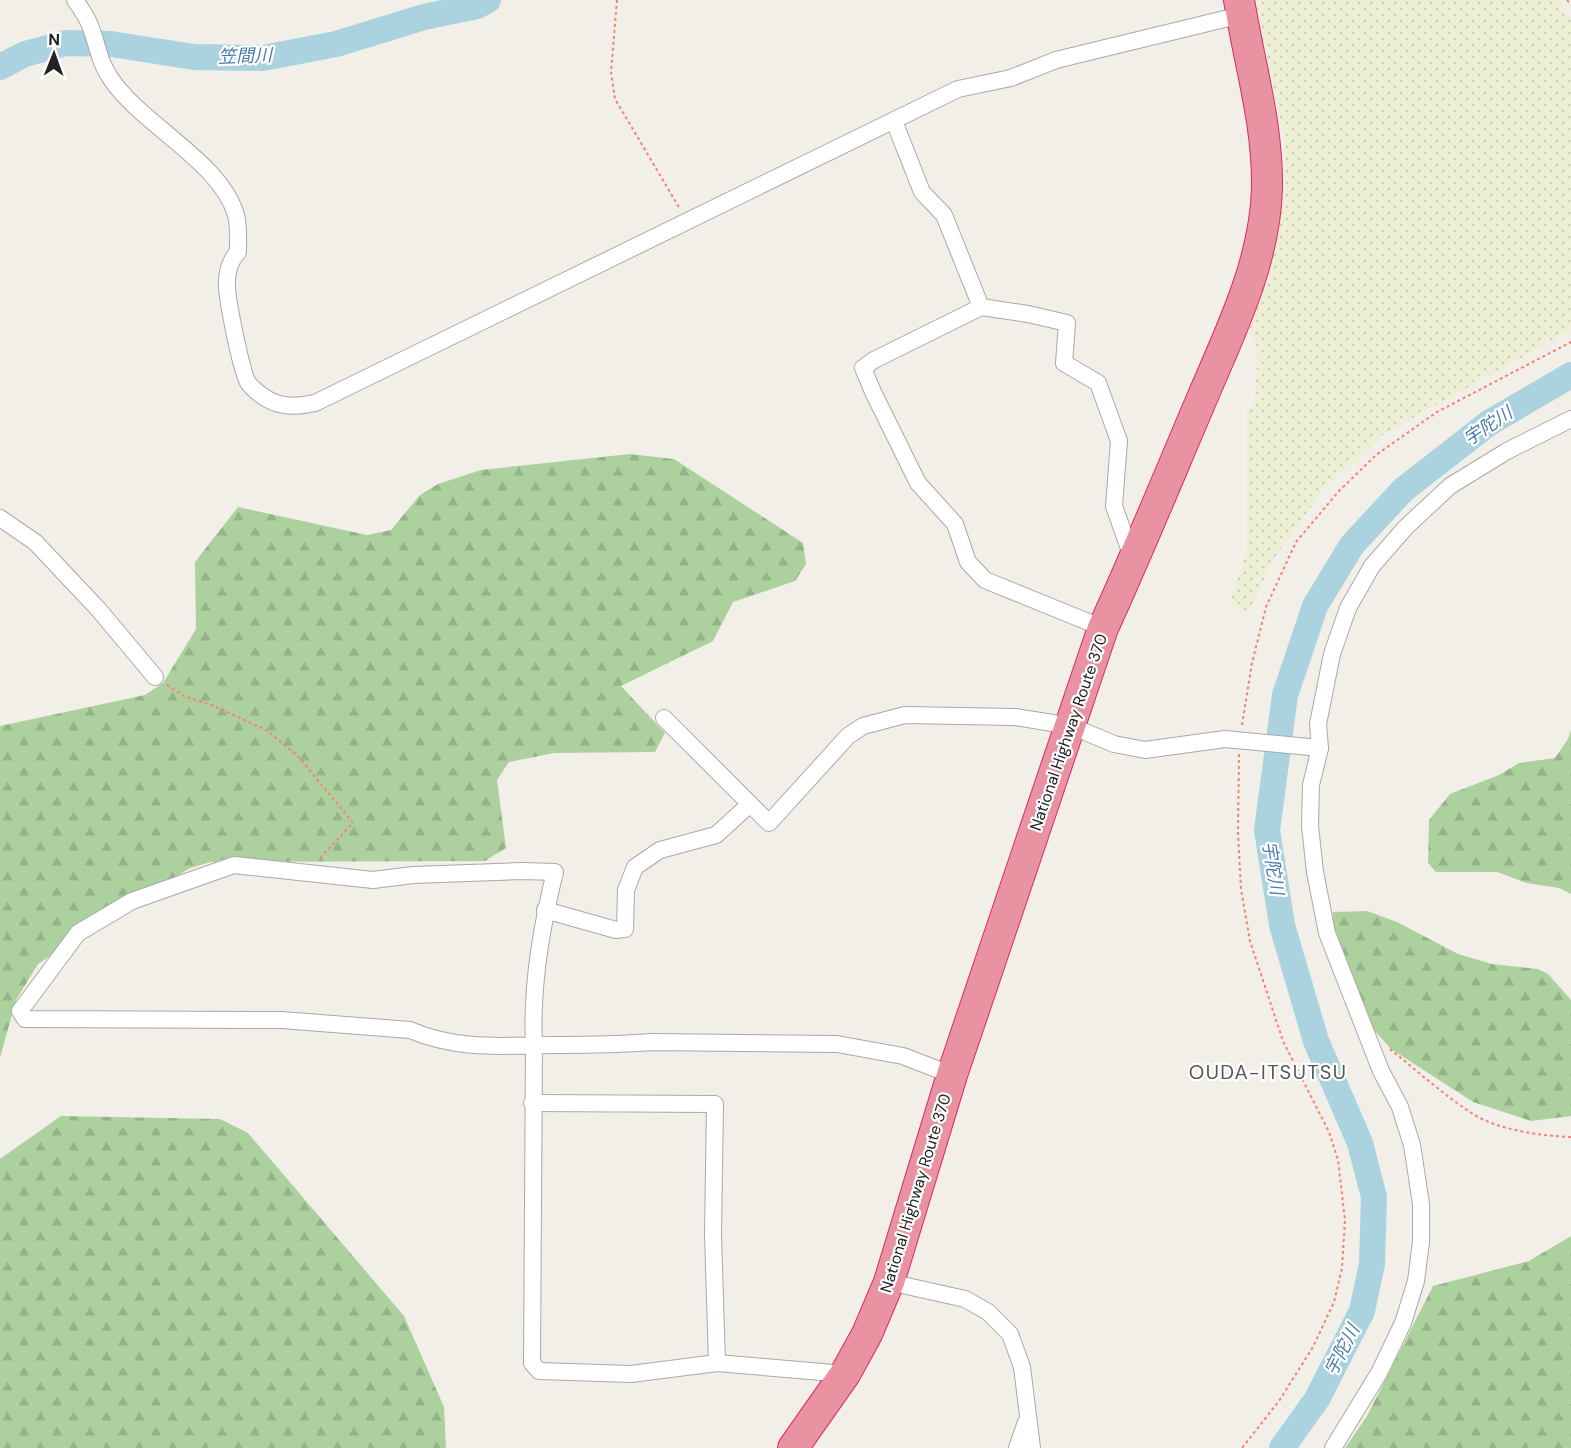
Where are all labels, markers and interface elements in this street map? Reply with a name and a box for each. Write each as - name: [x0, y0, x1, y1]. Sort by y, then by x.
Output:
- north arrow: [24, 24, 84, 84]
- text: N: [48, 29, 60, 50]
- water label: 笠間川: [218, 43, 274, 69]
- water label: 宇陀川: [1459, 400, 1519, 451]
- street label: National Highway Route 370: [1025, 631, 1112, 833]
- water label: 宇陀川: [1257, 839, 1289, 899]
- district label: OUDA-ITSUTSU: [1189, 1059, 1347, 1085]
- street label: National Highway Route 370: [875, 1091, 956, 1295]
- water label: 宇陀川: [1319, 1319, 1366, 1380]

